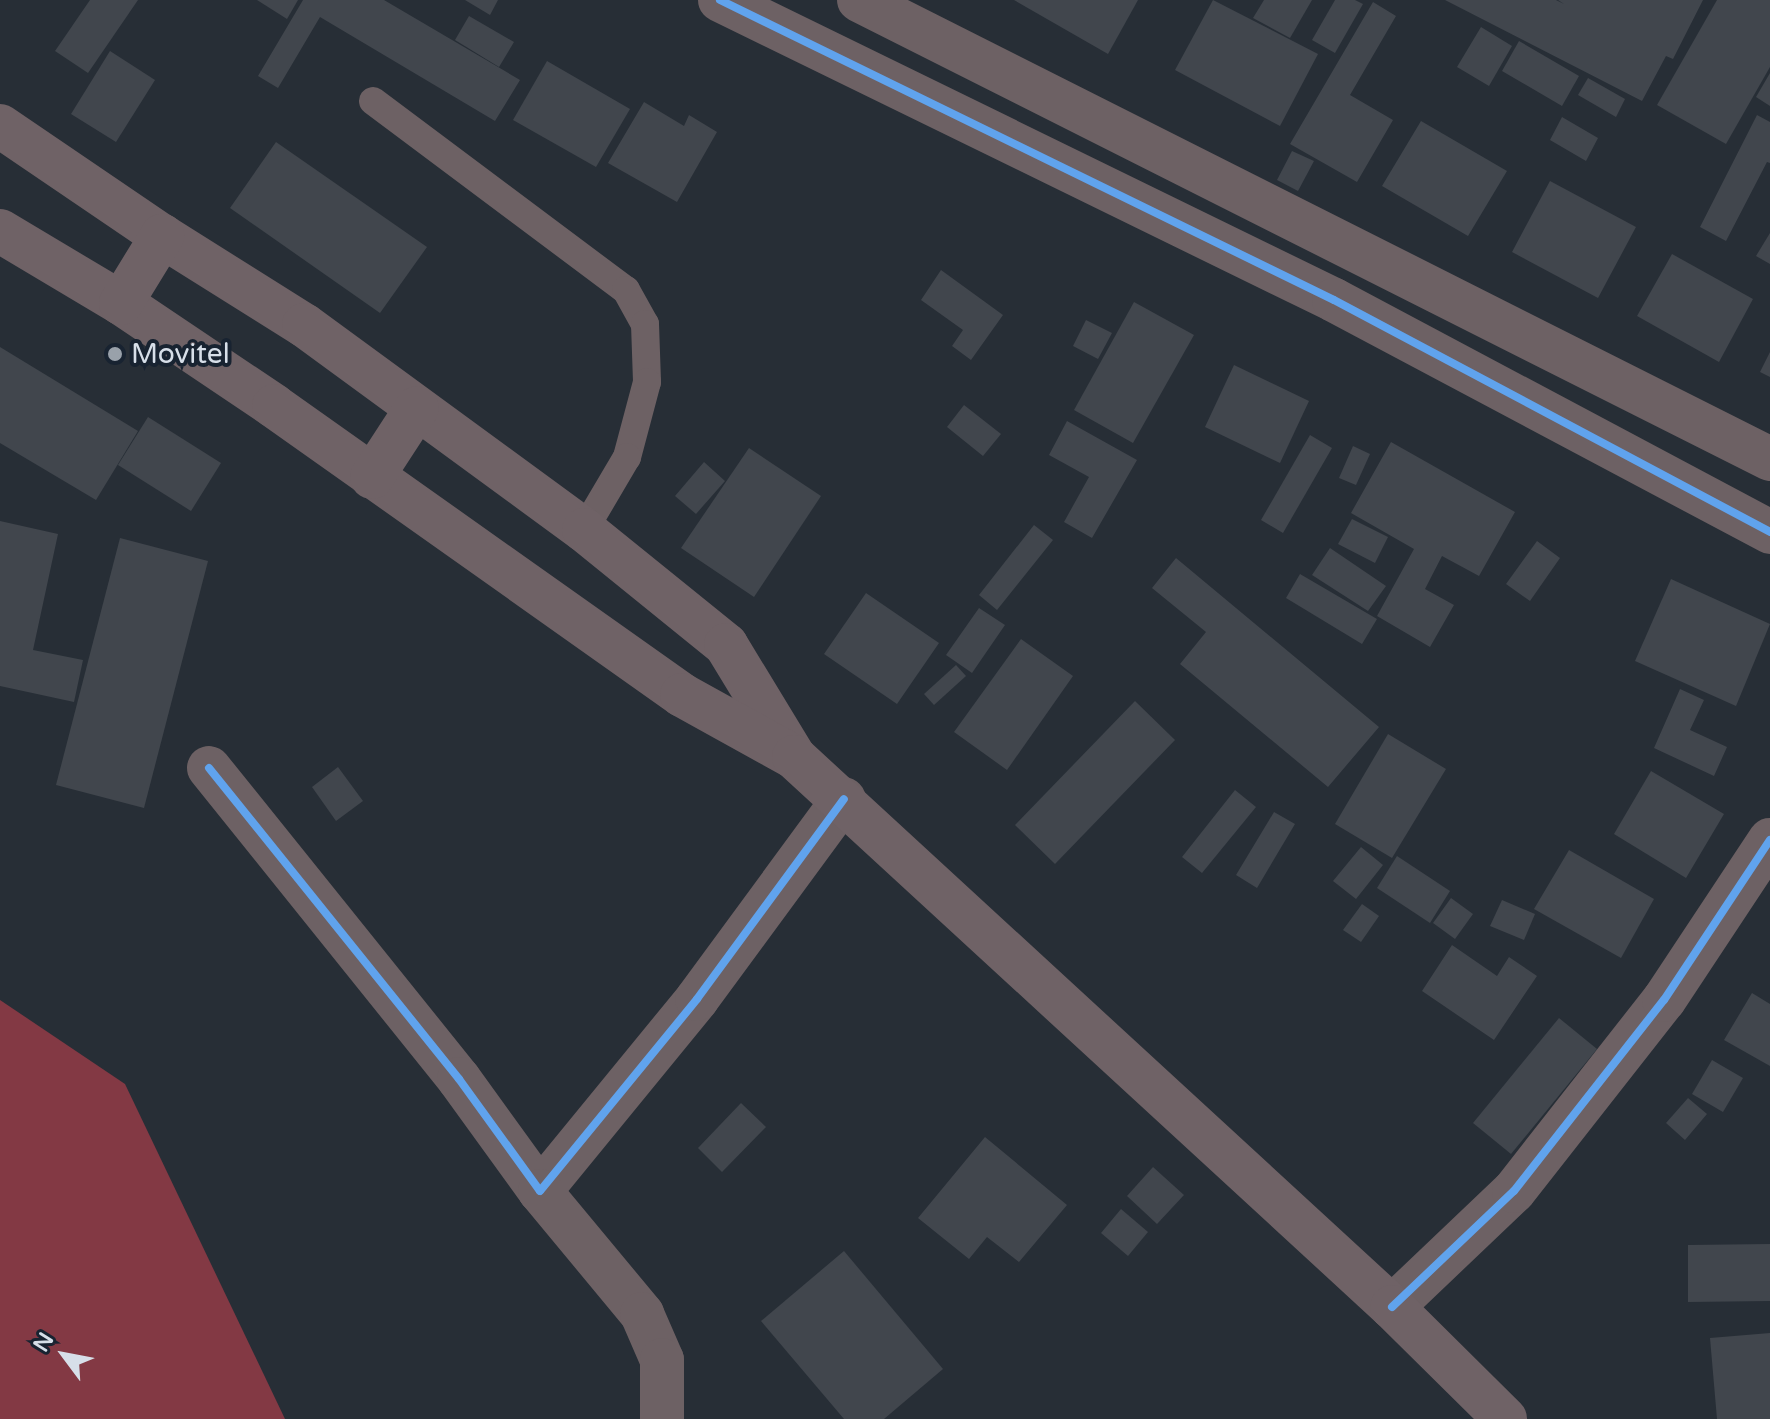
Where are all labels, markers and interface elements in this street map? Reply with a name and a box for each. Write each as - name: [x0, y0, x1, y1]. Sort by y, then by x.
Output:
- place label: Movitel: [131, 337, 230, 371]
- marker: Movitel: [106, 345, 124, 363]
- north arrow: [24, 1315, 104, 1395]
- text: N: [28, 1328, 59, 1357]

